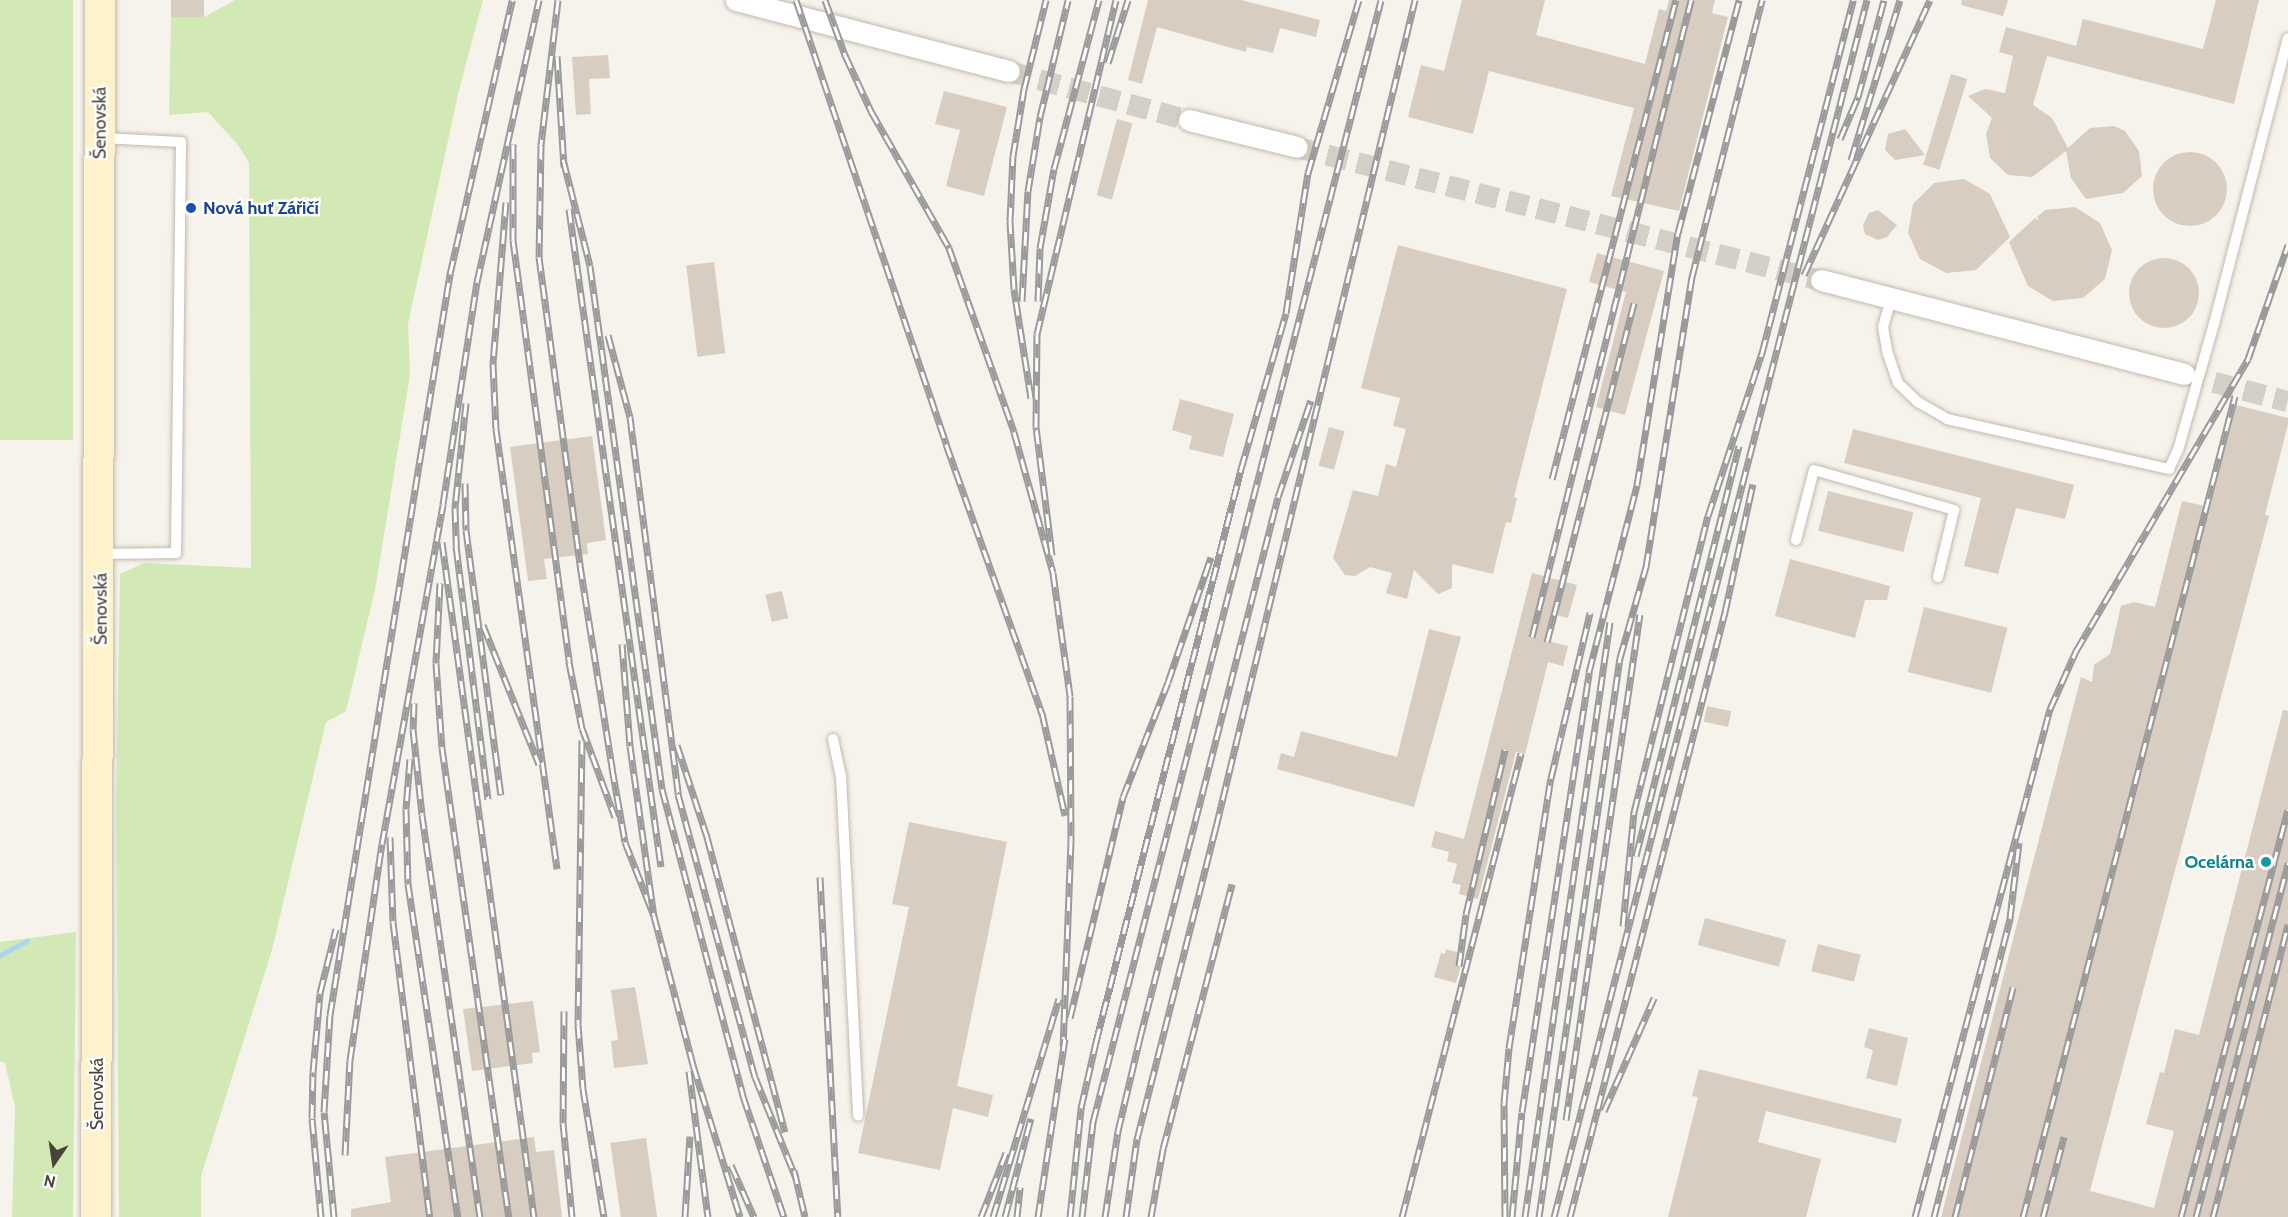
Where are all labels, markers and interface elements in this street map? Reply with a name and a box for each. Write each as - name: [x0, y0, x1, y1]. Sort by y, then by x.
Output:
- street label: Šenovská: [89, 87, 111, 159]
- place label: Nová huť Zářičí: [203, 197, 319, 219]
- marker: Nová huť Zářičí: [184, 201, 198, 215]
- street label: Šenovská: [90, 573, 112, 645]
- place label: Ocelárna: [2184, 851, 2254, 873]
- marker: Ocelárna: [2259, 855, 2273, 869]
- street label: Šenovská: [86, 1058, 108, 1130]
- north arrow: [24, 1133, 84, 1193]
- text: N: [42, 1170, 57, 1192]

